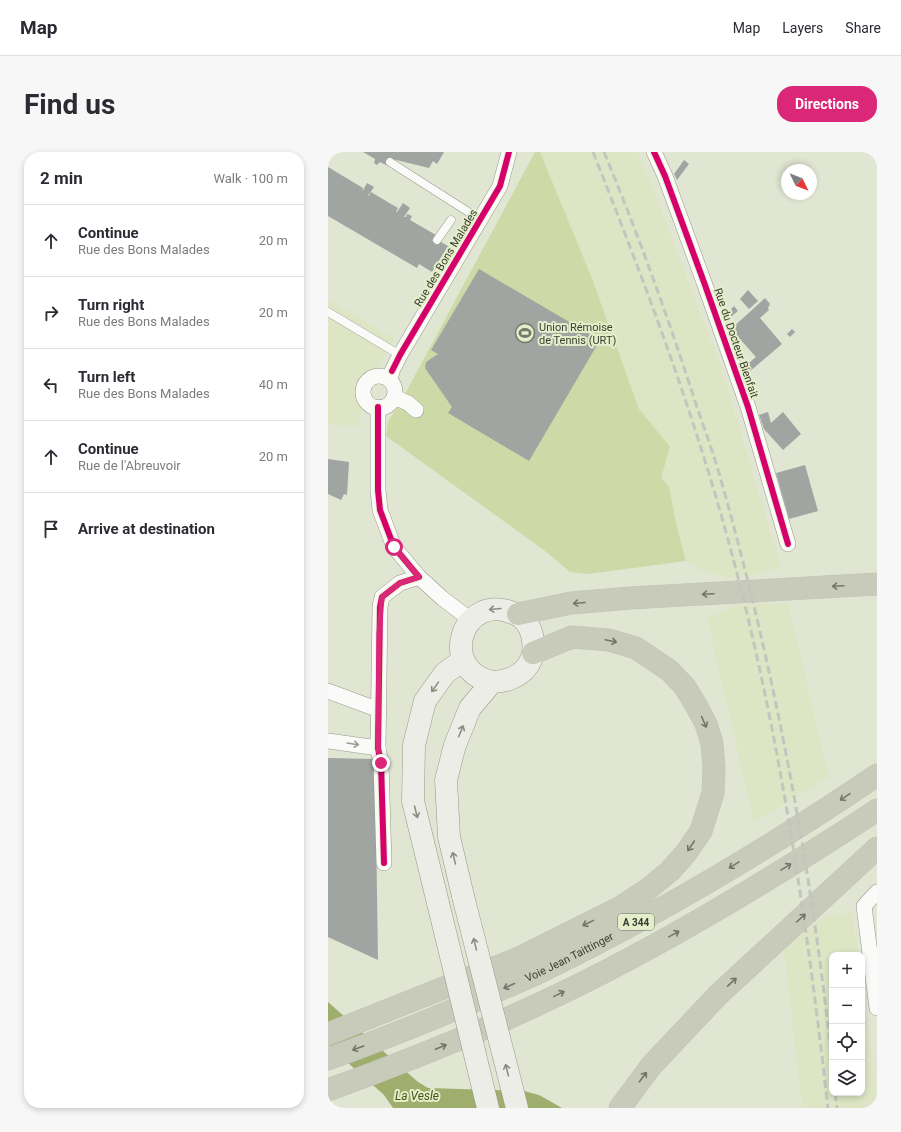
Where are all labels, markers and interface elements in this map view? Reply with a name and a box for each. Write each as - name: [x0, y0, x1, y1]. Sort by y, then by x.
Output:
- text: Map: [20, 16, 58, 39]
- text: Map: [733, 20, 760, 36]
- text: Layers: [782, 20, 823, 36]
- text: Share: [845, 20, 881, 36]
- button: Directions: [777, 86, 877, 122]
- text: Find us: [24, 88, 115, 121]
- north arrow: [781, 164, 817, 200]
- text: 2 min: [40, 168, 83, 188]
- text: Walk · 100 m: [213, 171, 288, 186]
- street label: Rue des Bons Malades: [412, 207, 480, 309]
- text: Continue: [78, 224, 139, 242]
- icon: ahead: [40, 230, 62, 252]
- text: 20 m: [259, 233, 288, 248]
- text: Rue des Bons Malades: [78, 242, 210, 257]
- street label: Rue du Docteur Bienfait: [711, 286, 761, 400]
- text: Turn right: [78, 296, 144, 314]
- icon: right: [40, 302, 62, 324]
- text: 20 m: [259, 305, 288, 320]
- text: Rue des Bons Malades: [78, 314, 210, 329]
- place label: Union Rémoise de Tennis (URT): [539, 321, 616, 347]
- sports icon: Union Rémoise de Tennis (URT): [514, 322, 536, 344]
- text: Turn left: [78, 368, 135, 386]
- icon: left: [40, 374, 62, 396]
- text: 40 m: [259, 377, 288, 392]
- text: Rue des Bons Malades: [78, 386, 210, 401]
- text: Continue: [78, 440, 139, 458]
- icon: ahead: [40, 446, 62, 468]
- text: 20 m: [259, 449, 288, 464]
- text: Rue de l'Abreuvoir: [78, 458, 181, 473]
- icon: arrive: [40, 518, 62, 540]
- text: Arrive at destination: [78, 520, 215, 538]
- route start: [385, 538, 403, 556]
- one-way arrow: [832, 582, 845, 590]
- one-way arrow: [702, 590, 715, 597]
- one-way arrow: [573, 599, 586, 606]
- one-way arrow: [489, 606, 502, 613]
- one-way arrow: [604, 638, 617, 646]
- one-way arrow: [431, 681, 439, 692]
- one-way arrow: [701, 716, 709, 728]
- one-way arrow: [457, 725, 465, 737]
- one-way arrow: [346, 740, 359, 748]
- route end: [372, 754, 390, 772]
- one-way arrow: [839, 793, 850, 801]
- one-way arrow: [412, 805, 420, 818]
- one-way arrow: [687, 840, 695, 851]
- one-way arrow: [450, 852, 458, 865]
- one-way arrow: [728, 862, 740, 870]
- one-way arrow: [780, 863, 792, 871]
- one-way arrow: [796, 913, 806, 923]
- road number: A 344: [618, 914, 654, 930]
- one-way arrow: [583, 920, 595, 927]
- street label: Voie Jean Taittinger: [523, 929, 616, 985]
- one-way arrow: [668, 929, 680, 937]
- one-way arrow: [471, 938, 479, 951]
- map controls: [829, 952, 865, 1096]
- button: +: [829, 952, 865, 988]
- one-way arrow: [726, 978, 736, 987]
- one-way arrow: [503, 983, 515, 990]
- button: −: [829, 988, 865, 1024]
- one-way arrow: [553, 990, 565, 997]
- button: locate: [829, 1024, 865, 1060]
- one-way arrow: [434, 1043, 446, 1050]
- one-way arrow: [351, 1045, 364, 1052]
- button: layers: [829, 1060, 865, 1096]
- one-way arrow: [503, 1064, 510, 1077]
- one-way arrow: [639, 1071, 647, 1082]
- water label: La Vesle: [395, 1089, 439, 1103]

